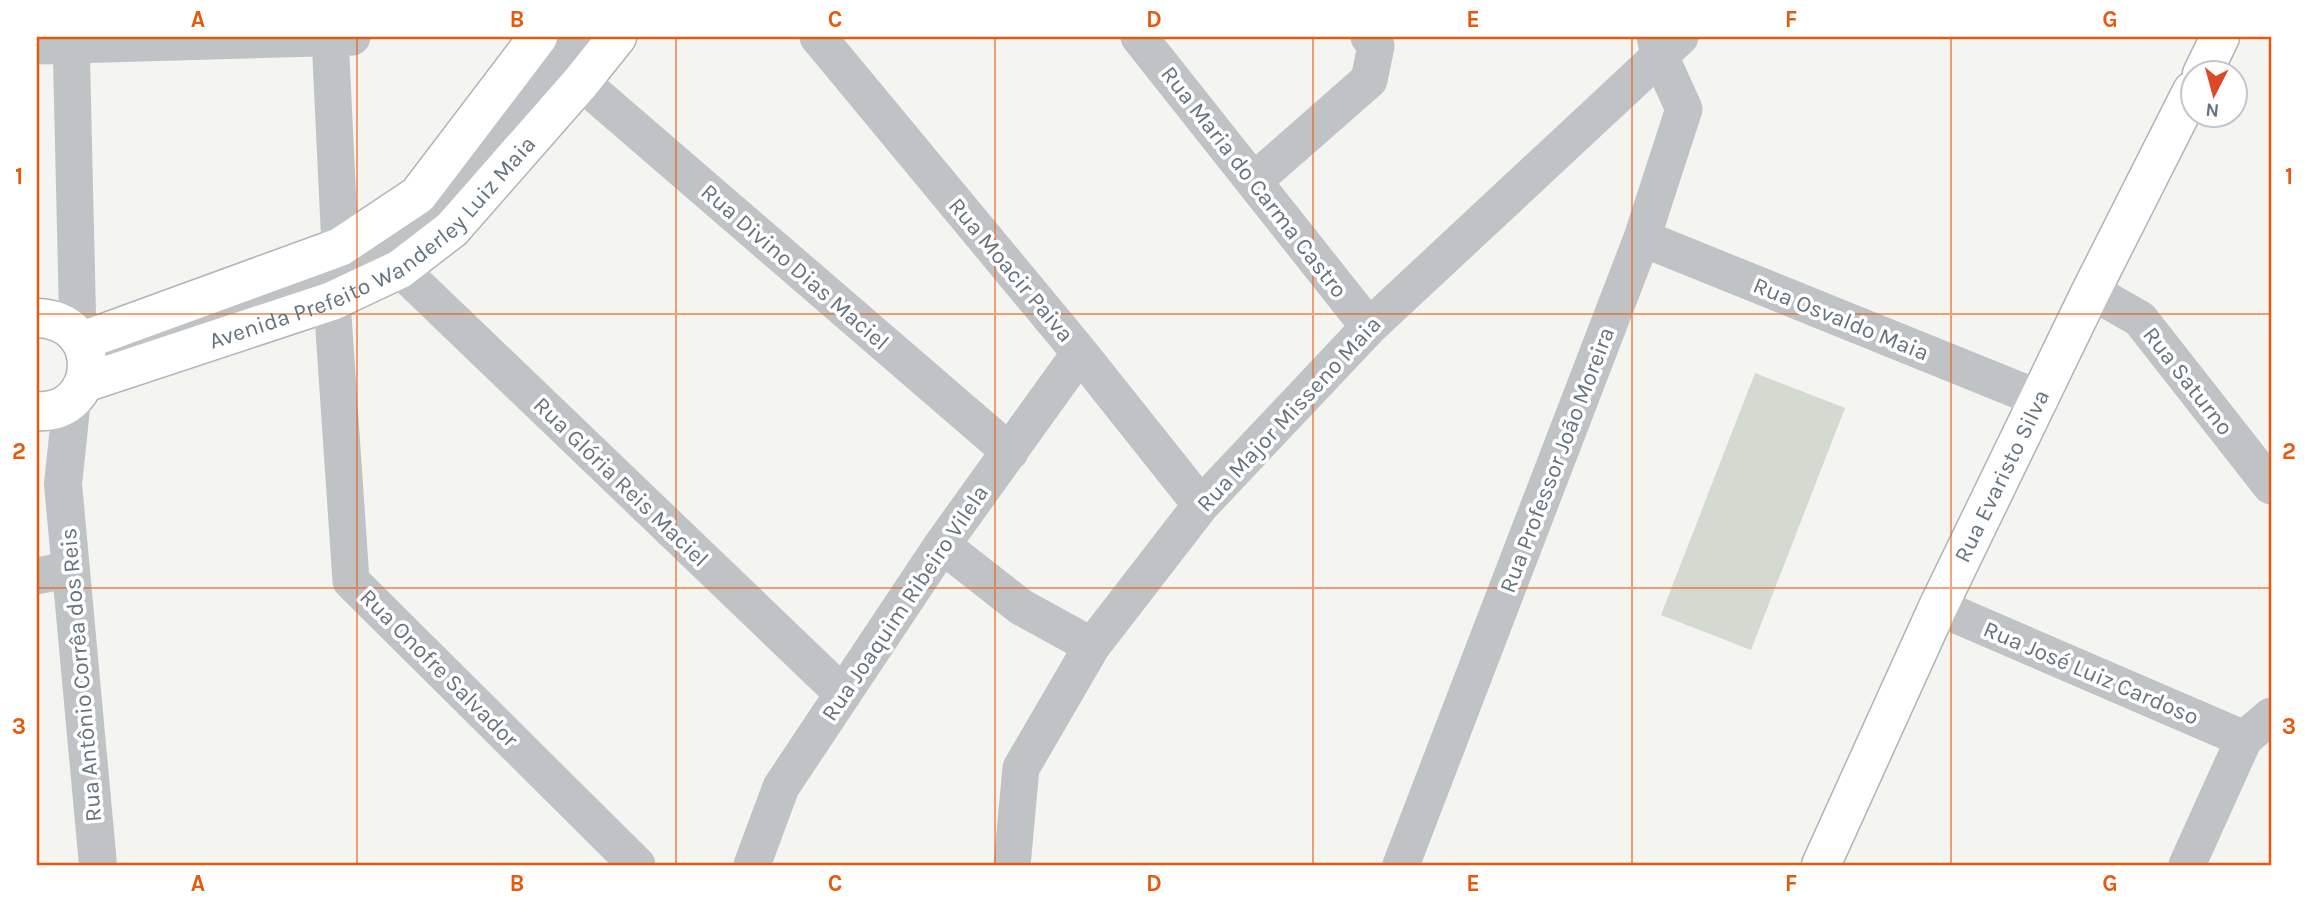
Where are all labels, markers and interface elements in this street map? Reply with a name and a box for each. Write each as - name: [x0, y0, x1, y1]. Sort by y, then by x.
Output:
- text: A: [191, 6, 205, 33]
- text: B: [510, 6, 524, 33]
- text: C: [828, 6, 842, 33]
- text: D: [1146, 6, 1162, 33]
- text: E: [1466, 6, 1480, 33]
- text: F: [1785, 6, 1797, 33]
- text: G: [2102, 6, 2118, 33]
- north arrow: [2178, 60, 2248, 130]
- street label: Rua Maria do Carma Castro: [1155, 61, 1353, 303]
- text: N: [2204, 98, 2220, 122]
- street label: Avenida Prefeito Wanderley Luiz Maia: [206, 130, 541, 354]
- text: 1: [15, 163, 23, 190]
- text: 1: [2285, 163, 2293, 190]
- street label: Rua Divino Dias Maciel: [696, 178, 894, 356]
- street label: Rua Moacir Paiva: [943, 192, 1079, 348]
- street label: Rua Osvaldo Maia: [1749, 271, 1933, 367]
- street label: Rua Major Misseno Maia: [1191, 311, 1387, 517]
- street label: Rua Saturno: [2137, 321, 2239, 441]
- street label: Rua Professor João Moreira: [1494, 323, 1620, 597]
- street label: Rua Evaristo Silva: [1948, 385, 2055, 567]
- street label: Rua Glória Reis Maciel: [528, 391, 714, 573]
- text: 2: [12, 438, 26, 465]
- text: 2: [2282, 438, 2296, 465]
- street label: Rua Joaquim Ribeiro Vilela: [816, 480, 994, 726]
- street label: Rua Antônio Corrêa dos Reis: [55, 527, 107, 823]
- street label: Rua Onofre Salvador: [354, 583, 524, 753]
- street label: Rua José Luiz Cardoso: [1979, 615, 2203, 731]
- text: 3: [12, 713, 26, 740]
- text: 3: [2282, 713, 2296, 740]
- text: A: [191, 870, 205, 897]
- text: B: [510, 870, 524, 897]
- text: C: [828, 870, 842, 897]
- text: D: [1146, 870, 1162, 897]
- text: E: [1466, 870, 1480, 897]
- text: F: [1785, 870, 1797, 897]
- text: G: [2102, 870, 2118, 897]

